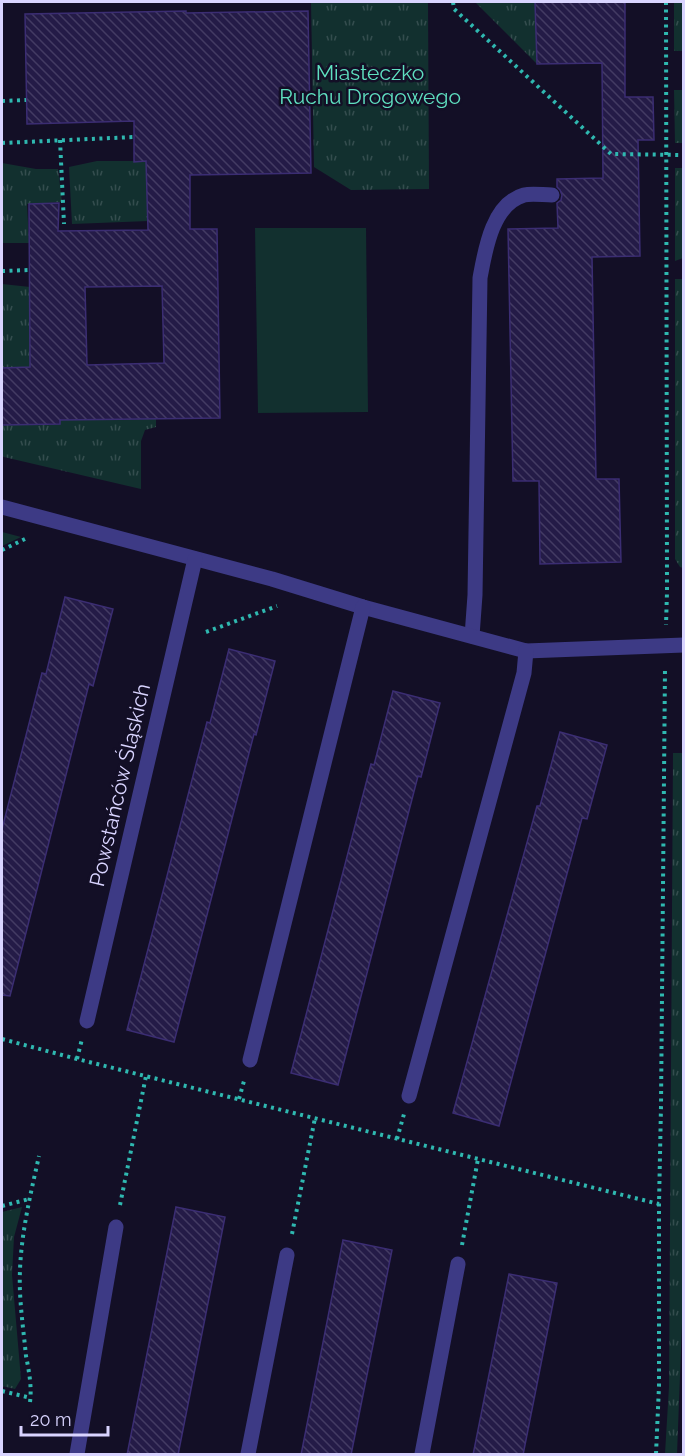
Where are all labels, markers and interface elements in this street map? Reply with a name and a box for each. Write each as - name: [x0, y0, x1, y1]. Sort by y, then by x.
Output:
- park label: Miasteczko Ruchu Drogowego: [279, 60, 461, 109]
- street label: Powstańców Śląskich: [84, 681, 155, 889]
- scale bar: [21, 1399, 108, 1437]
- text: 20 m: [30, 1409, 72, 1430]

